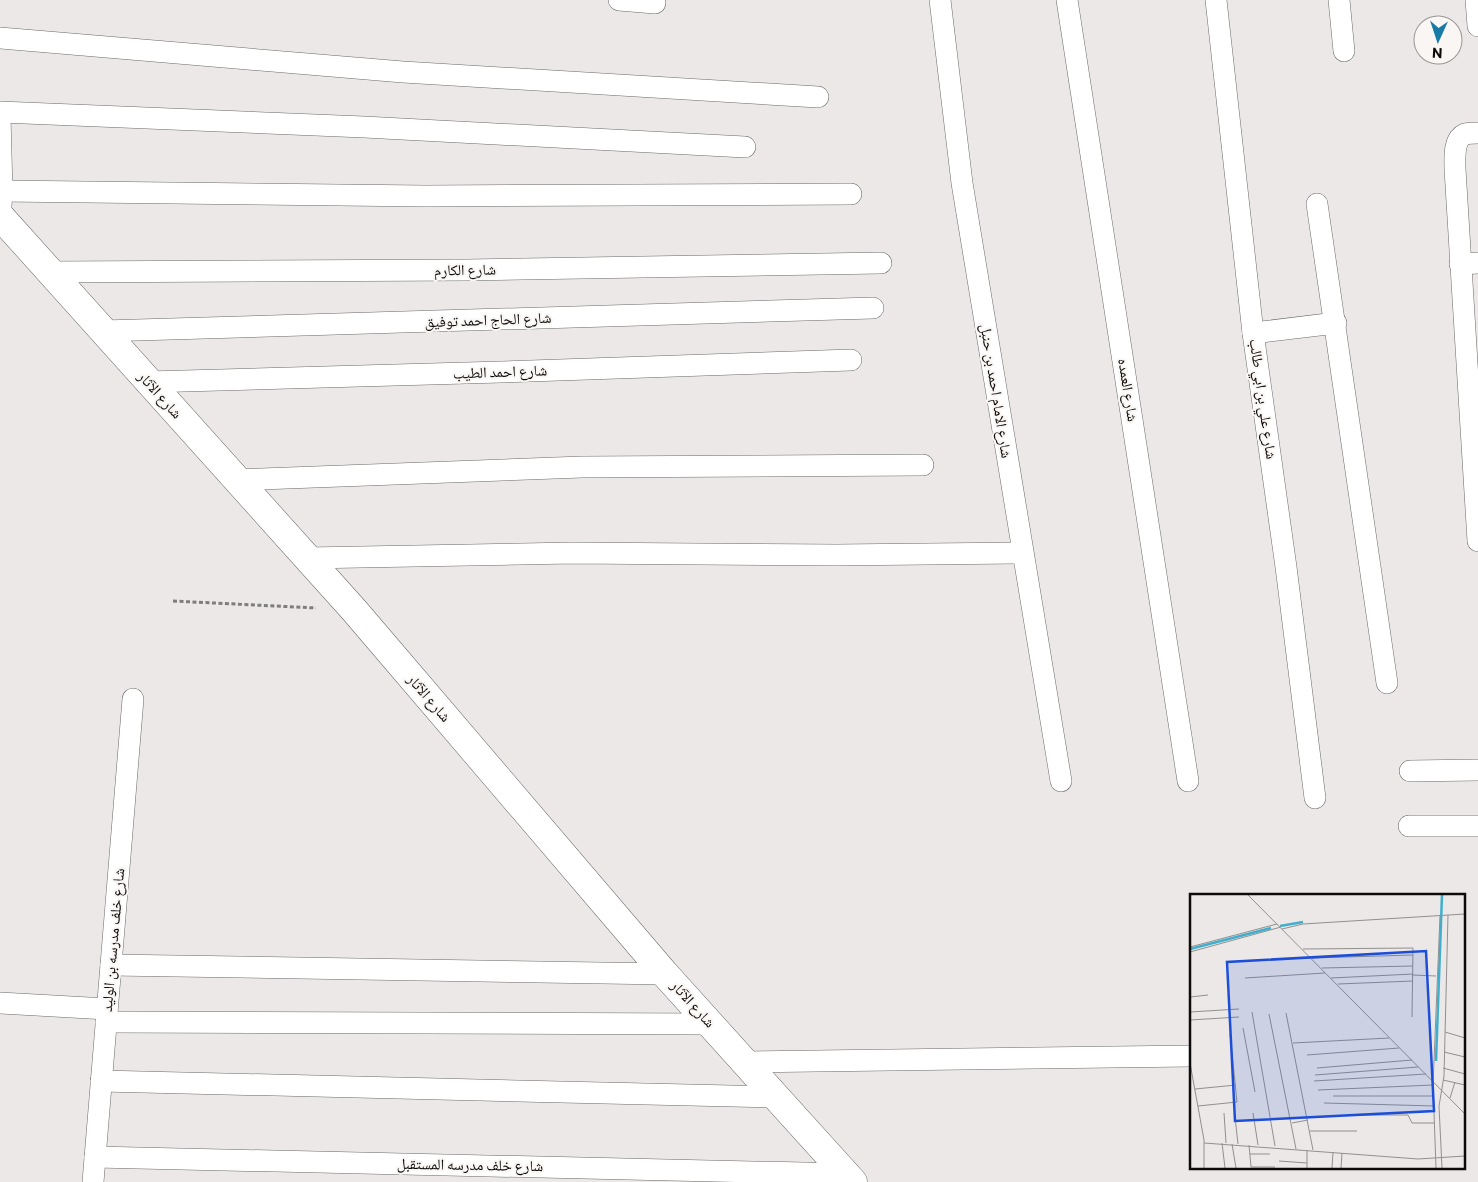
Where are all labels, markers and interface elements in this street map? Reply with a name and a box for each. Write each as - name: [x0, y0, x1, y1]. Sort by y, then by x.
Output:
- north arrow: [1413, 15, 1463, 65]
- text: N: [1432, 45, 1443, 62]
- street label: شارع الكارم: [434, 259, 496, 281]
- street label: شارع الحاج احمد توفيق: [424, 308, 552, 332]
- street label: شارع الامام احمد بن حنبل: [976, 322, 1017, 460]
- street label: شارع علي بن ابي طالب: [1243, 337, 1281, 461]
- street label: شارع العمده: [1113, 357, 1143, 423]
- street label: شارع احمد الطيب: [452, 360, 548, 384]
- street label: شارع الآثار: [133, 366, 187, 423]
- street label: شارع الآثار: [402, 669, 455, 726]
- street label: شارع خلف مدرسه بن الوليد: [97, 867, 129, 1013]
- inset map: [1190, 894, 1466, 1170]
- street label: شارع الآثار: [666, 975, 720, 1032]
- street label: شارع خلف مدرسه المستقبل: [397, 1154, 543, 1176]

